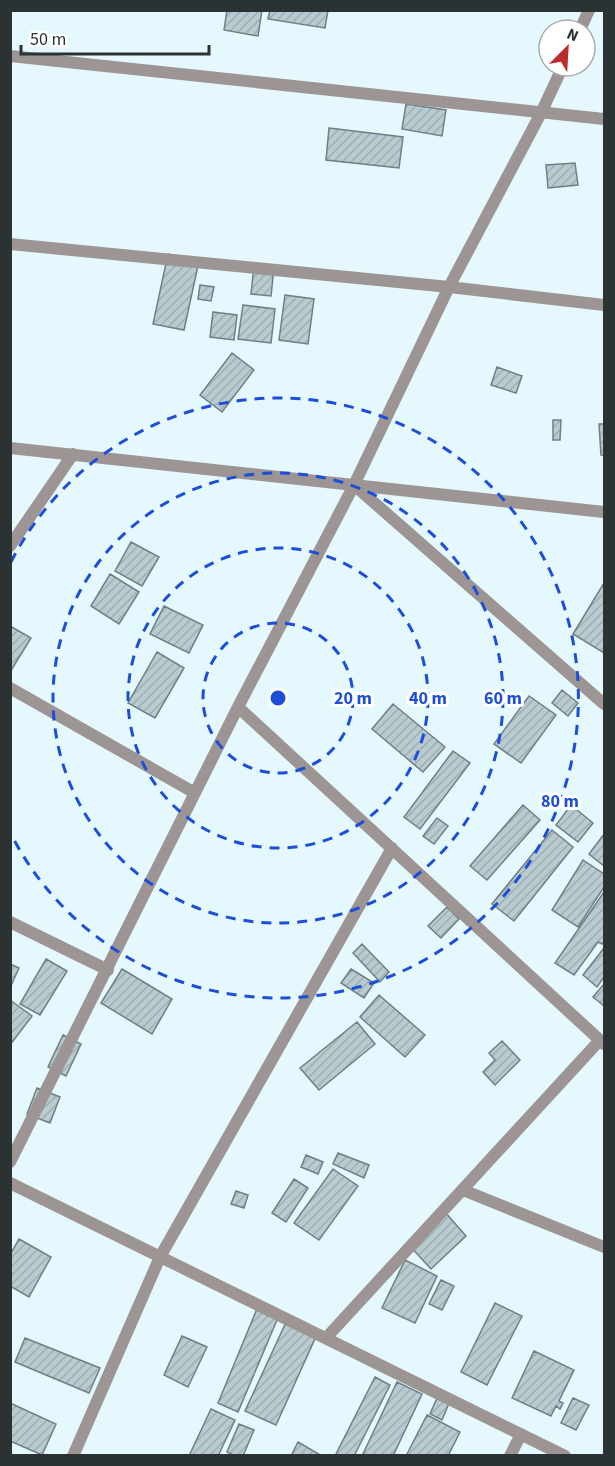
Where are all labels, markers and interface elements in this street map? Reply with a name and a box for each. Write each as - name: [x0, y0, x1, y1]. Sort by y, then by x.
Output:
- scale bar: [21, 18, 208, 56]
- north arrow: [537, 18, 597, 78]
- text: N: [563, 23, 582, 47]
- text: 50 m: [30, 27, 66, 52]
- text: 20 m: [334, 686, 372, 711]
- text: 40 m: [409, 686, 447, 711]
- text: 60 m: [484, 686, 522, 711]
- centre of rings: [268, 688, 288, 708]
- text: 80 m: [541, 789, 579, 814]

